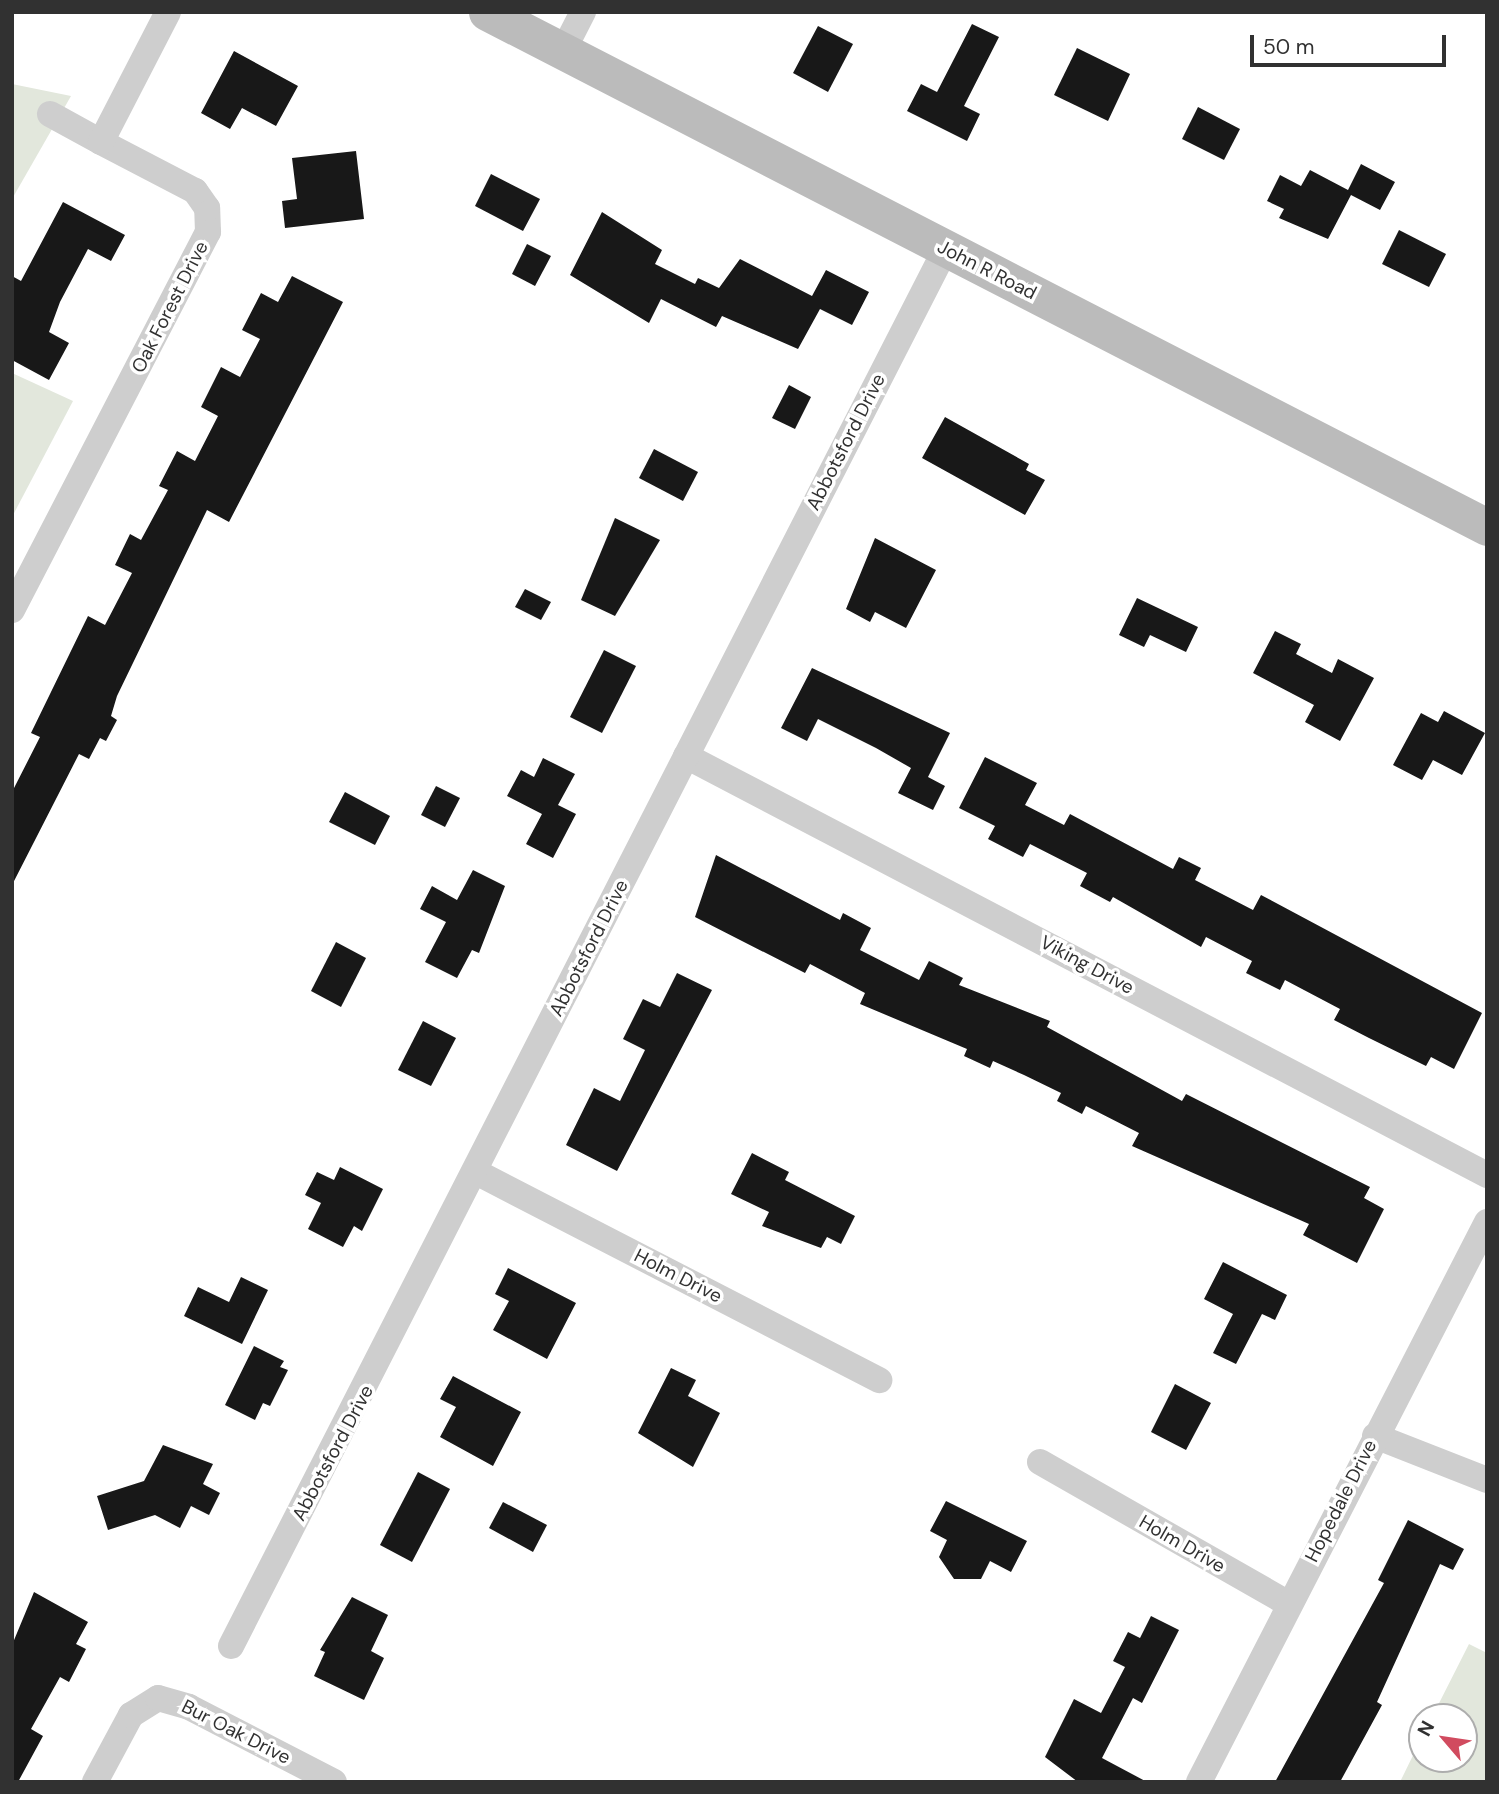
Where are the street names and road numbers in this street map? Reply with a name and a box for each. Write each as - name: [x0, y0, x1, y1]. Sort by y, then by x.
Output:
- street label: John R Road: [934, 235, 1040, 305]
- street label: Oak Forest Drive: [127, 237, 213, 377]
- street label: Abbotsford Drive: [802, 370, 890, 514]
- street label: Abbotsford Drive: [545, 876, 633, 1020]
- street label: Viking Drive: [1036, 931, 1138, 999]
- street label: Holm Drive: [630, 1244, 726, 1308]
- street label: Abbotsford Drive: [288, 1381, 378, 1525]
- street label: Hopedale Drive: [1300, 1436, 1382, 1566]
- street label: Holm Drive: [1135, 1510, 1229, 1578]
- street label: Bur Oak Drive: [178, 1695, 294, 1769]

